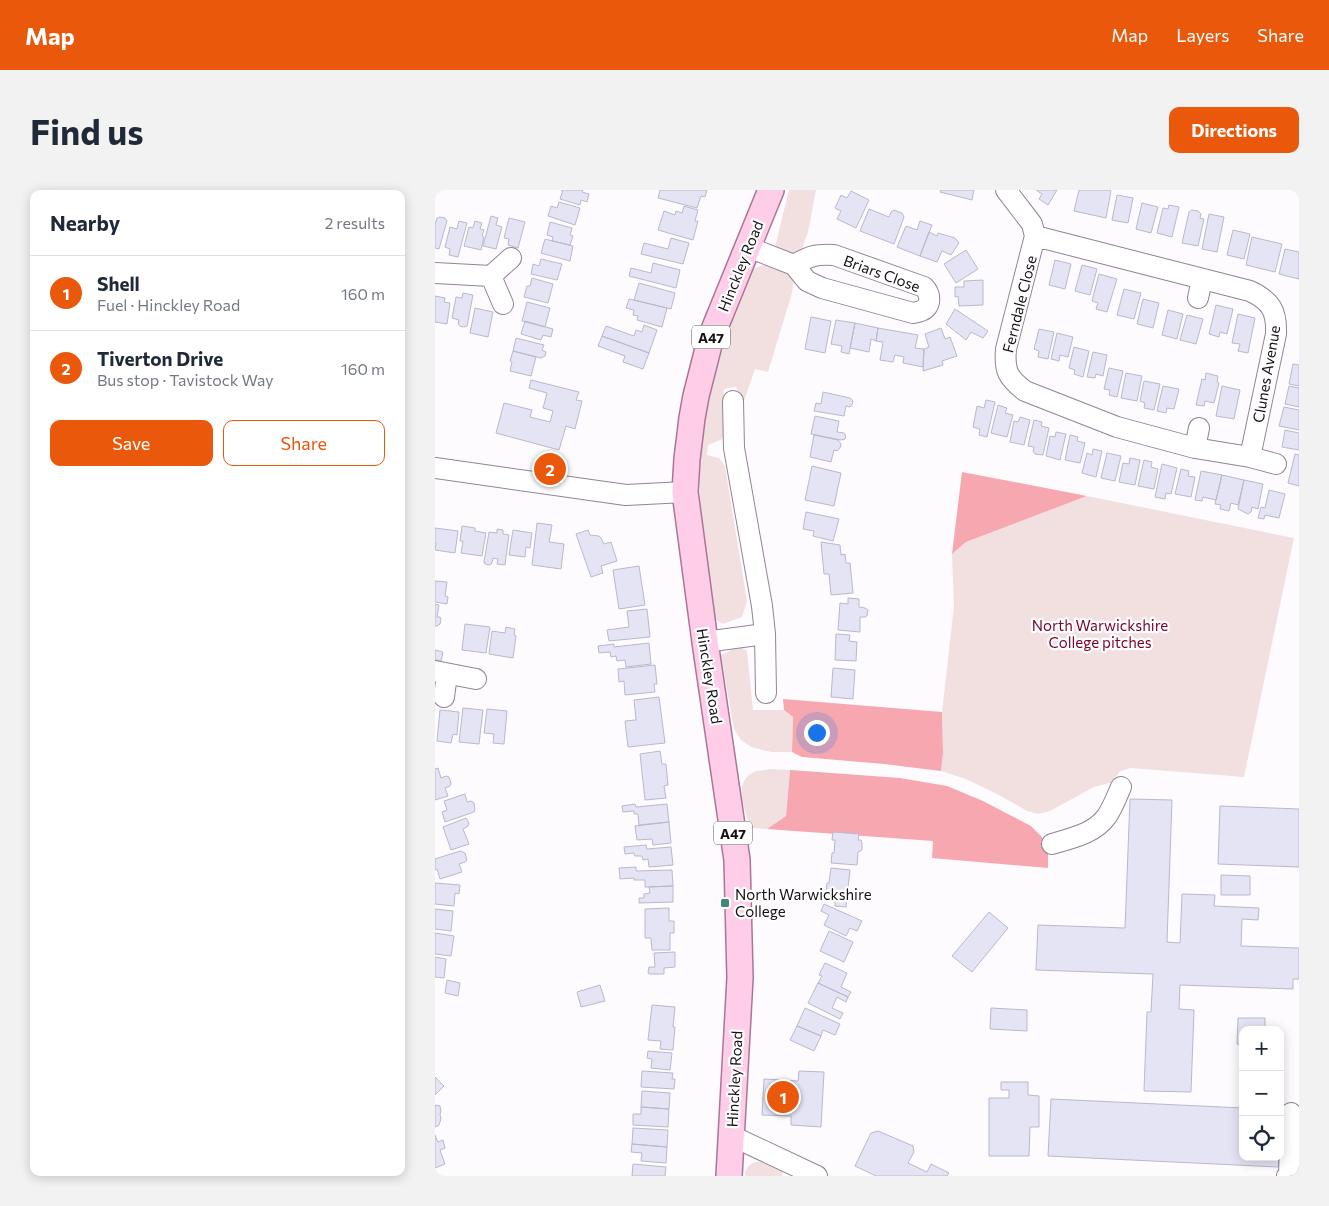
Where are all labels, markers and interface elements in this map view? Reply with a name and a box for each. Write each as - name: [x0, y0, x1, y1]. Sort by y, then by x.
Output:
- text: Map: [25, 21, 75, 50]
- text: Map: [1111, 24, 1148, 46]
- text: Layers: [1176, 24, 1229, 46]
- text: Share: [1257, 24, 1304, 46]
- button: Directions: [1169, 107, 1299, 153]
- text: Find us: [30, 109, 144, 152]
- text: Nearby: [50, 210, 120, 235]
- text: 2 results: [324, 213, 385, 232]
- street label: Hinckley Road: [714, 218, 766, 314]
- street label: Briars Close: [841, 251, 923, 295]
- street label: Ferndale Close: [998, 253, 1040, 354]
- text: Shell: [97, 272, 140, 295]
- text: 1: [62, 284, 70, 303]
- text: 160 m: [341, 284, 385, 303]
- text: Fuel · Hinckley Road: [97, 295, 240, 314]
- street label: Clunes Avenue: [1249, 324, 1283, 424]
- road number: A47: [692, 326, 730, 348]
- text: Tiverton Drive: [97, 347, 223, 370]
- text: 2: [61, 359, 71, 378]
- text: 160 m: [341, 359, 385, 378]
- text: Bus stop · Tavistock Way: [97, 370, 273, 389]
- button: Save: [50, 420, 213, 466]
- button: Share: [223, 420, 385, 466]
- pin: 2: [534, 450, 566, 488]
- park label: North Warwickshire College pitches: [1032, 616, 1168, 651]
- street label: Hinckley Road: [694, 627, 726, 725]
- your location: [804, 720, 830, 746]
- road number: A47: [714, 822, 752, 844]
- place label: North Warwickshire College: [735, 885, 872, 920]
- marker: North Warwickshire College: [719, 897, 731, 909]
- map controls: [1239, 1026, 1284, 1161]
- button: +: [1239, 1026, 1284, 1071]
- street label: Hinckley Road: [722, 1030, 746, 1128]
- button: −: [1239, 1071, 1284, 1116]
- pin: 1: [767, 1078, 799, 1116]
- button: locate: [1239, 1116, 1284, 1161]

